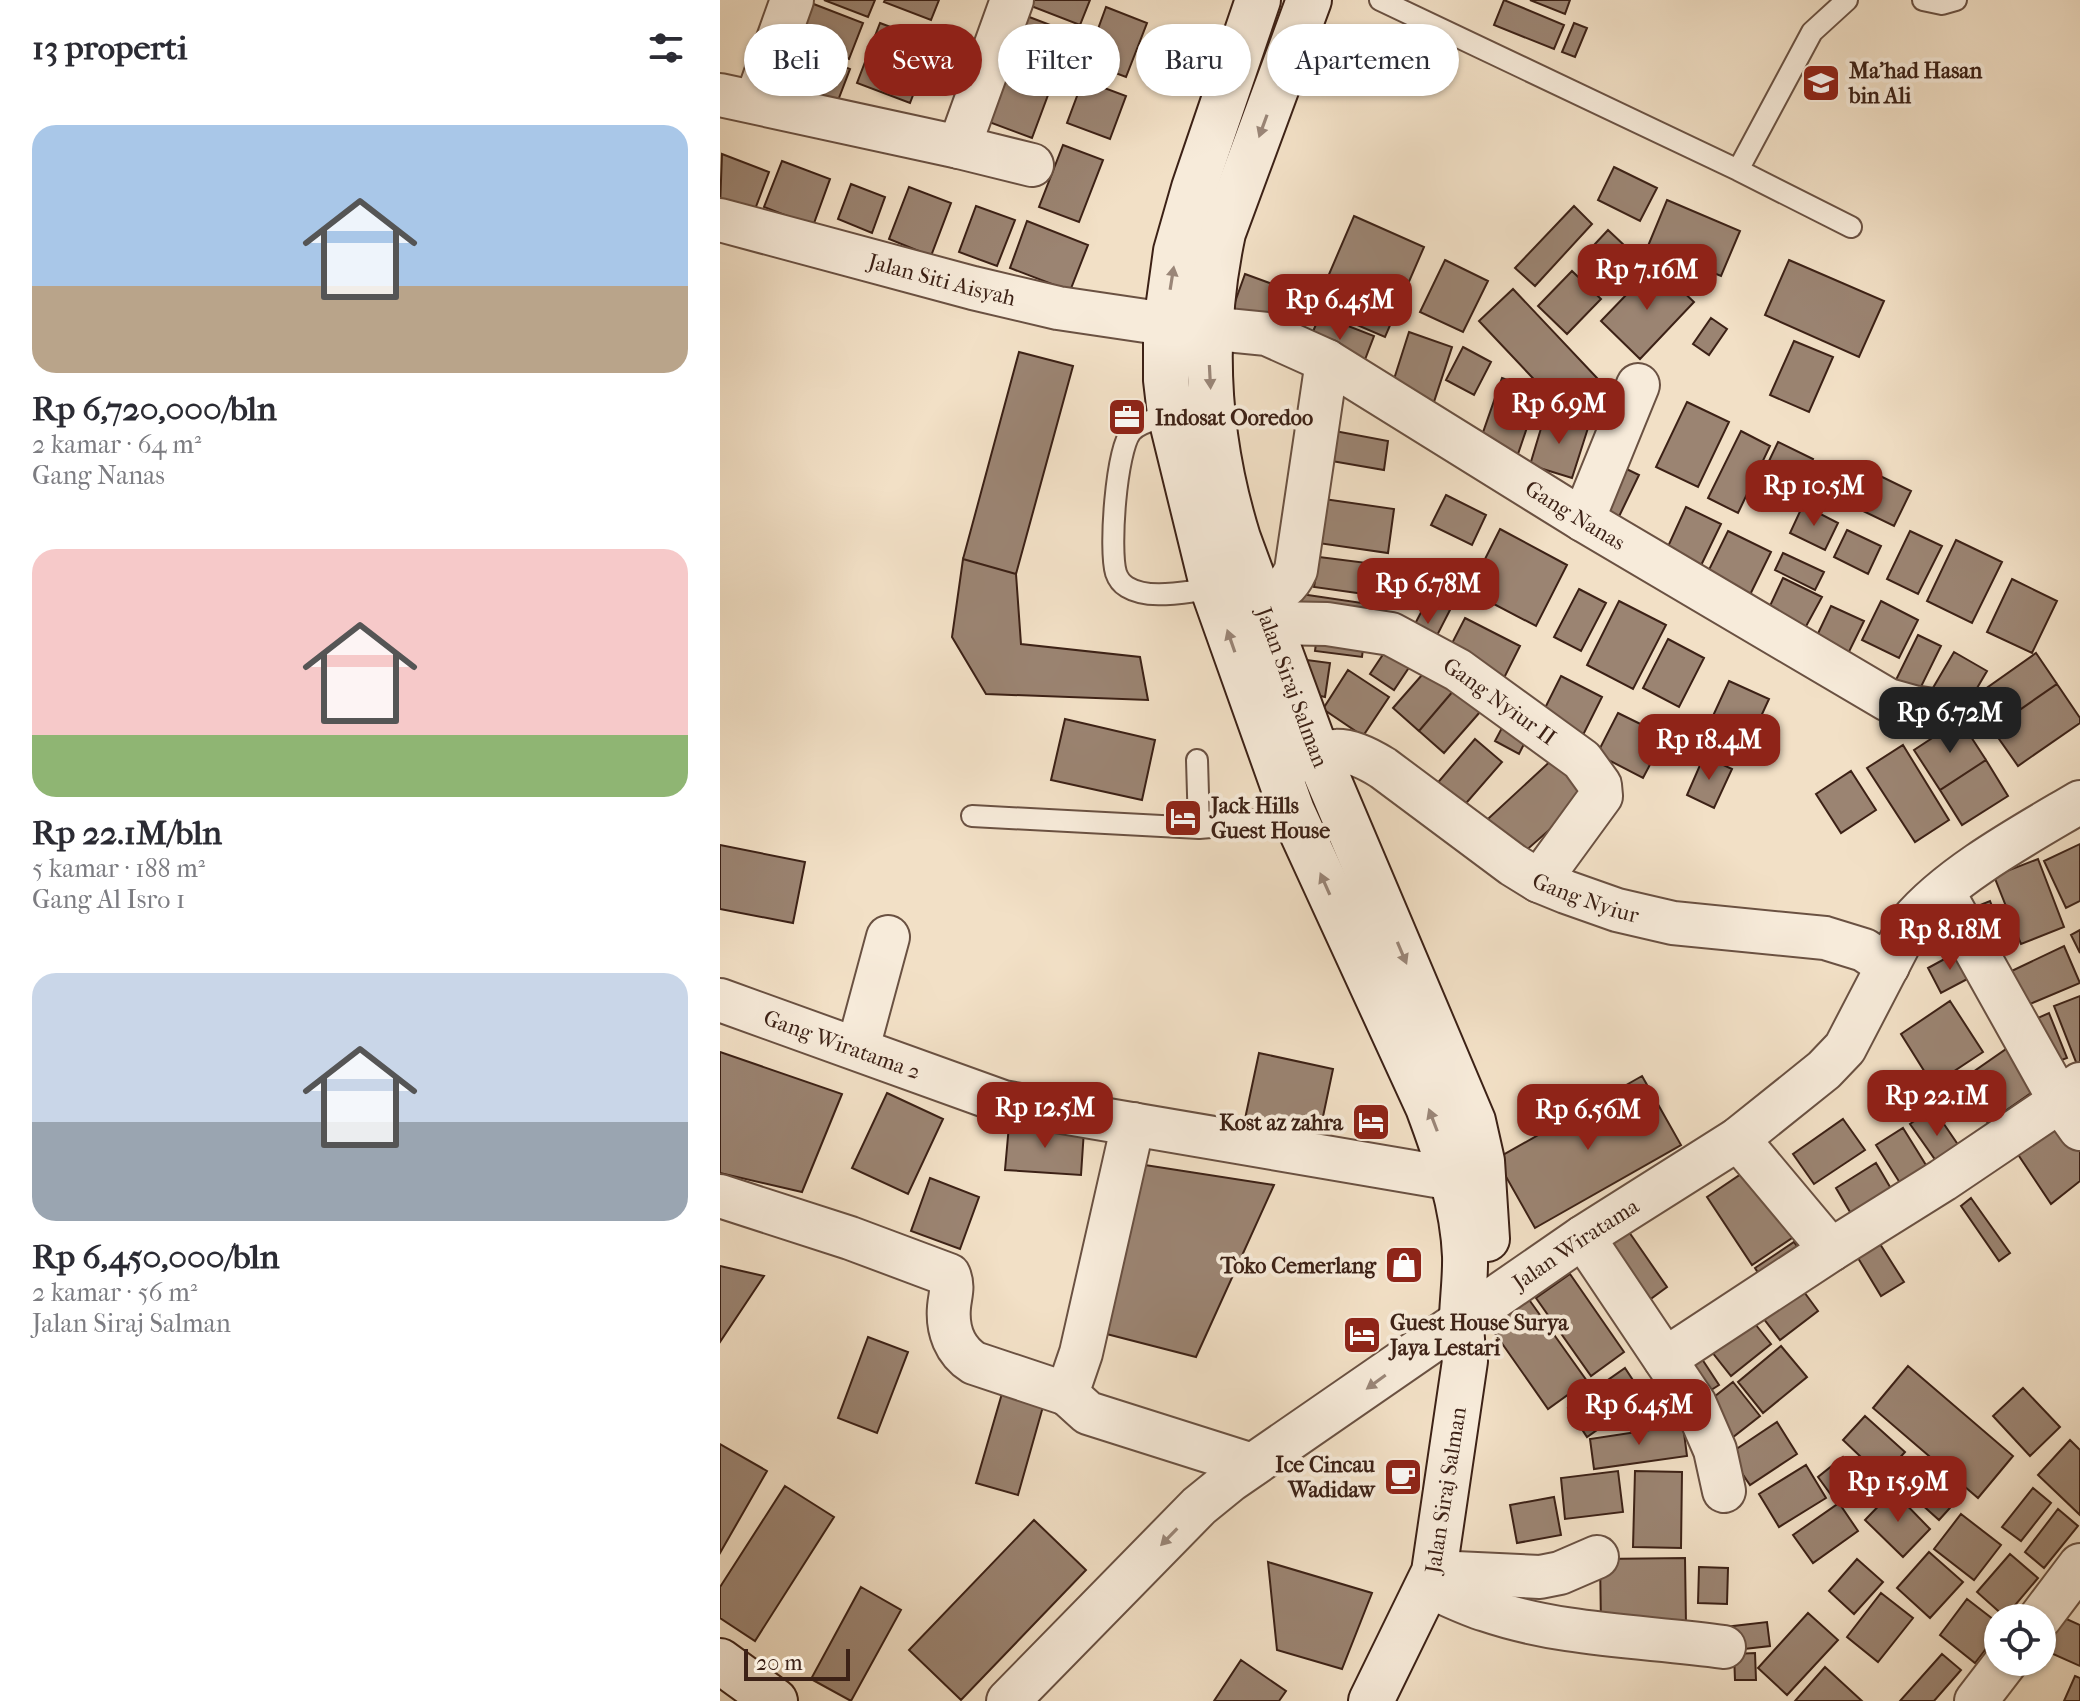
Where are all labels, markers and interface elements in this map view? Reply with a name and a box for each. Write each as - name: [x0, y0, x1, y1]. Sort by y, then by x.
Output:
- chip: Beli: [744, 24, 848, 96]
- chip: Sewa: [864, 24, 982, 96]
- chip: Filter: [998, 24, 1120, 96]
- chip: Baru: [1136, 24, 1251, 96]
- chip: Apartemen: [1267, 24, 1459, 96]
- icon: filters: [644, 26, 688, 70]
- text: 13 properti: [32, 28, 187, 68]
- place label: Ma'had Hasan bin Ali: [1848, 58, 1982, 109]
- school or university icon: Ma'had Hasan bin Ali: [1800, 62, 1842, 104]
- one-way arrow: [1256, 114, 1269, 138]
- icon: home: [288, 177, 432, 321]
- pin: Rp 7.16M: [1564, 244, 1730, 312]
- street label: Jalan Siti Aisyah: [864, 248, 1019, 312]
- text: Rp 7.16M: [1596, 254, 1698, 285]
- one-way arrow: [1166, 265, 1179, 290]
- pin: Rp 6.45M: [1257, 274, 1423, 342]
- text: Rp 6.45M: [1286, 284, 1394, 315]
- one-way arrow: [1203, 365, 1216, 390]
- pin: Rp 6.9M: [1485, 378, 1633, 446]
- text: Rp 6.9M: [1512, 388, 1606, 419]
- text: Rp 6,720,000/bln: [32, 389, 277, 429]
- office icon: Indosat Ooredoo: [1106, 396, 1148, 438]
- place label: Indosat Ooredoo: [1155, 405, 1313, 431]
- text: 2 kamar · 64 m²: [32, 429, 201, 460]
- text: Gang Nanas: [32, 460, 165, 491]
- pin: Rp 10.5M: [1731, 460, 1897, 528]
- text: Rp 10.5M: [1764, 470, 1864, 501]
- street label: Gang Nanas: [1520, 475, 1630, 556]
- pin: Rp 6.78M: [1345, 558, 1511, 626]
- text: Rp 6.78M: [1375, 568, 1481, 599]
- icon: home: [288, 601, 432, 745]
- street label: Jalan Siraj Salman: [1250, 602, 1334, 772]
- one-way arrow: [1225, 629, 1237, 653]
- street label: Gang Nyiur II: [1439, 653, 1561, 751]
- pin: Rp 6.72M: [1867, 687, 2033, 755]
- text: Rp 6.72M: [1897, 697, 2003, 728]
- pin: Rp 18.4M: [1626, 714, 1792, 782]
- text: Rp 18.4M: [1656, 724, 1762, 755]
- place label: Jack Hills Guest House: [1209, 793, 1330, 844]
- hotel icon: Jack Hills Guest House: [1162, 797, 1204, 839]
- text: Rp 22.1M/bln: [32, 813, 222, 853]
- text: 5 kamar · 188 m²: [32, 853, 205, 884]
- street label: Gang Nyiur: [1529, 868, 1642, 929]
- one-way arrow: [1318, 872, 1332, 895]
- text: Gang Al Isro 1: [32, 884, 185, 915]
- pin: Rp 8.18M: [1867, 904, 2033, 972]
- text: Rp 8.18M: [1899, 914, 2001, 945]
- one-way arrow: [1395, 942, 1408, 965]
- street label: Gang Wiratama 2: [760, 1005, 924, 1085]
- icon: home: [288, 1025, 432, 1169]
- pin: Rp 22.1M: [1854, 1070, 2020, 1138]
- text: Rp 22.1M: [1885, 1080, 1989, 1111]
- pin: Rp 12.5M: [962, 1082, 1128, 1150]
- pin: Rp 6.56M: [1505, 1084, 1671, 1152]
- text: Rp 12.5M: [995, 1092, 1095, 1123]
- text: Rp 6.56M: [1535, 1094, 1641, 1125]
- hotel icon: Kost az zahra: [1350, 1101, 1392, 1143]
- one-way arrow: [1426, 1108, 1439, 1132]
- place label: Kost az zahra: [1219, 1110, 1344, 1136]
- street label: Jalan Wiratama: [1506, 1193, 1644, 1297]
- text: Rp 6,450,000/bln: [32, 1237, 280, 1277]
- shop icon: Toko Cemerlang: [1383, 1244, 1425, 1286]
- place label: Toko Cemerlang: [1220, 1253, 1377, 1279]
- text: 2 kamar · 56 m²: [32, 1277, 197, 1308]
- text: Jalan Siraj Salman: [32, 1308, 231, 1339]
- place label: Guest House Surya Jaya Lestari: [1388, 1310, 1569, 1361]
- hotel icon: Guest House Surya Jaya Lestari: [1341, 1314, 1383, 1356]
- one-way arrow: [1366, 1373, 1386, 1389]
- pin: Rp 6.45M: [1556, 1379, 1722, 1447]
- text: Rp 6.45M: [1585, 1389, 1693, 1420]
- street label: Jalan Siraj Salman: [1420, 1405, 1472, 1577]
- place label: Ice Cincau Wadidaw: [1275, 1452, 1377, 1503]
- cafe icon: Ice Cincau Wadidaw: [1382, 1456, 1424, 1498]
- pin: Rp 15.9M: [1815, 1456, 1981, 1524]
- text: Rp 15.9M: [1847, 1466, 1949, 1497]
- one-way arrow: [1160, 1527, 1178, 1546]
- map controls: [1984, 1604, 2056, 1676]
- button: locate: [1984, 1604, 2056, 1676]
- scale bar: [744, 1645, 850, 1681]
- text: 20 m: [756, 1650, 802, 1676]

